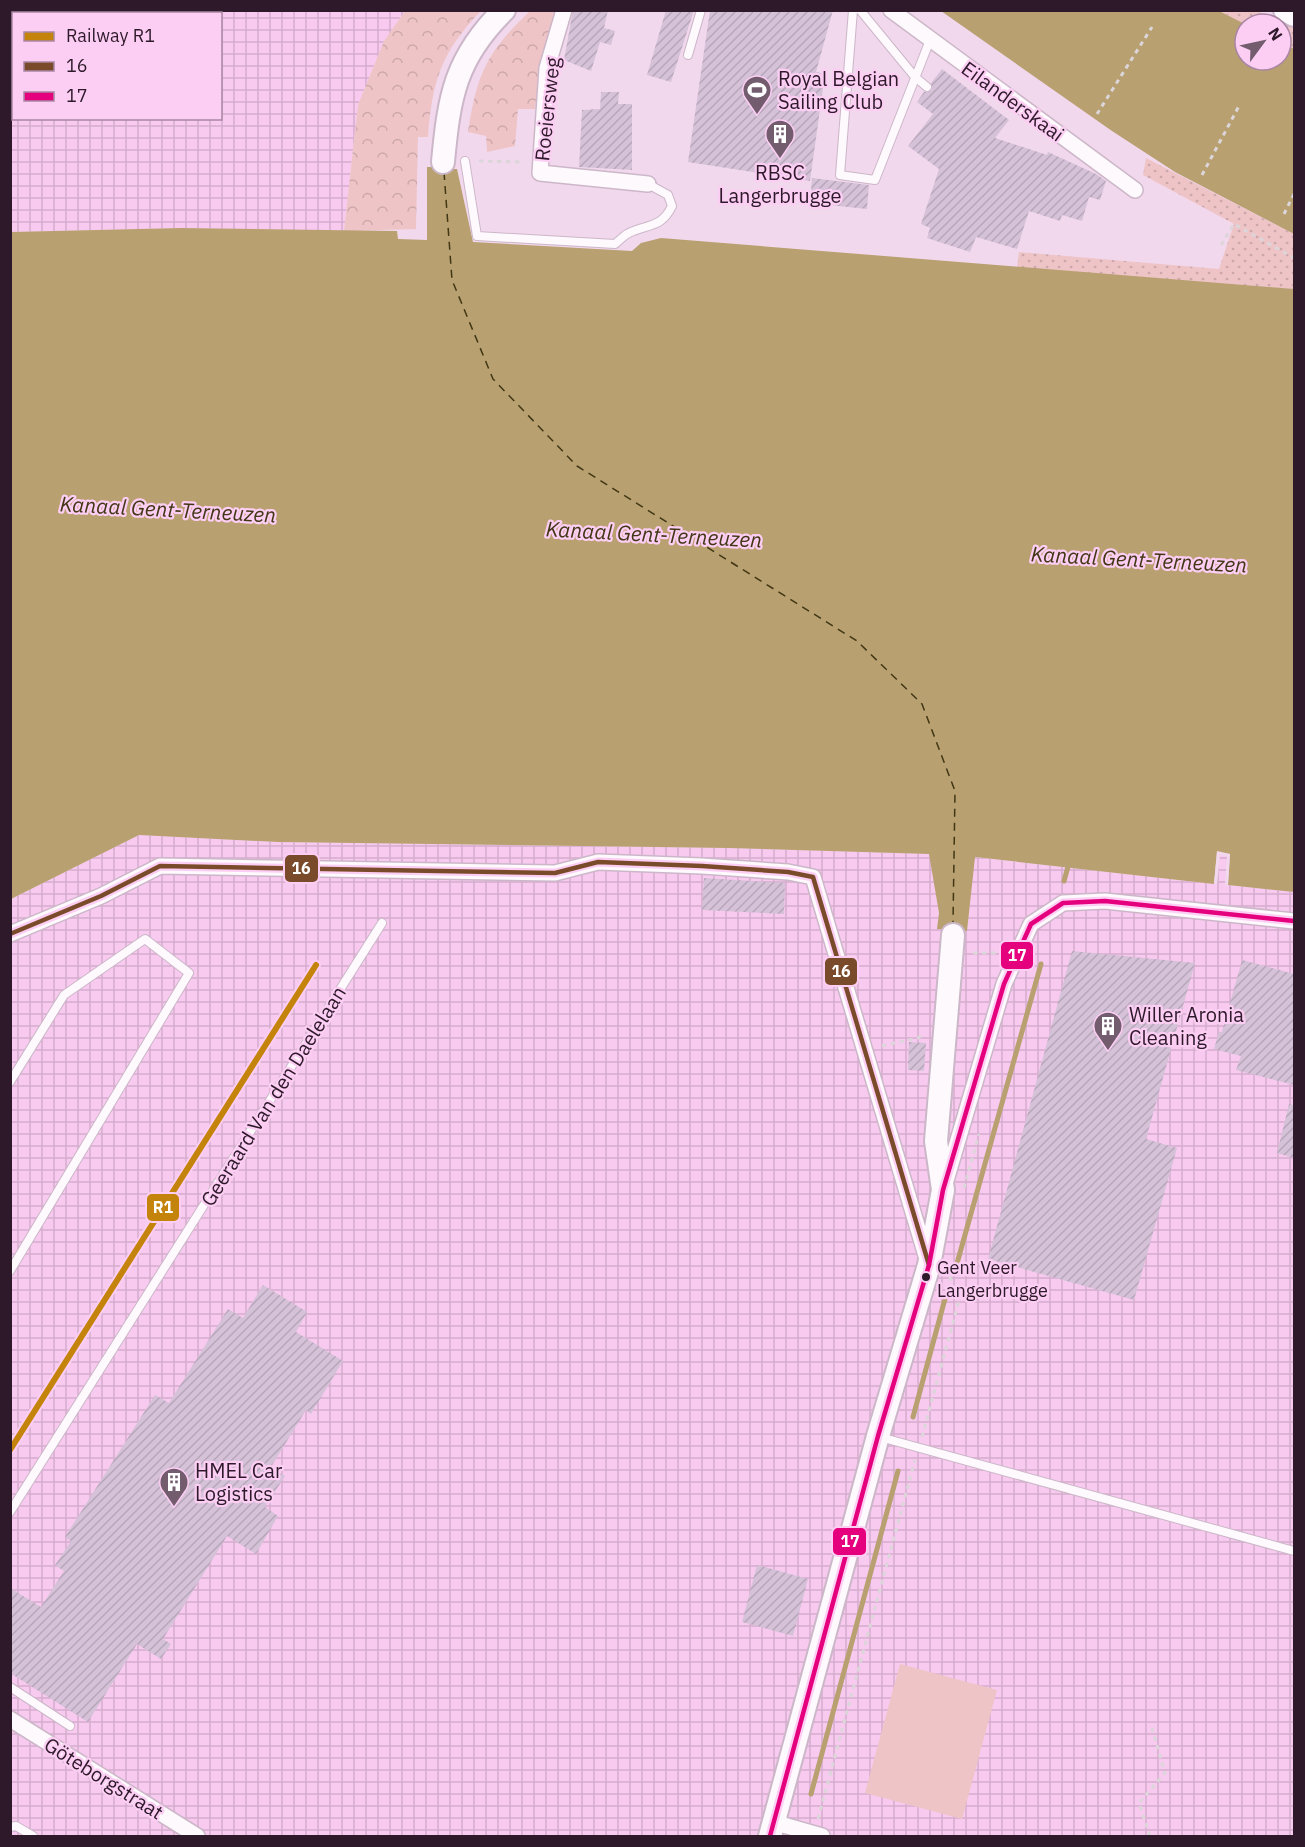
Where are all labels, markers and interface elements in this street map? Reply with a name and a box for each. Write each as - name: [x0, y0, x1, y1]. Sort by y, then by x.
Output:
- legend: [12, 12, 222, 120]
- north arrow: [1233, 12, 1293, 72]
- text: Railway R1: [66, 24, 155, 47]
- text: N: [1264, 24, 1287, 44]
- text: 16: [66, 54, 88, 77]
- street label: Roeiersweg: [528, 55, 566, 162]
- street label: Eilanderskaai: [956, 55, 1070, 147]
- place label: Royal Belgian Sailing Club: [778, 65, 899, 115]
- sports icon: Royal Belgian Sailing Club: [741, 74, 773, 116]
- text: 17: [66, 84, 88, 107]
- building icon: RBSC Langerbrugge: [764, 118, 796, 160]
- place label: RBSC Langerbrugge: [718, 159, 842, 209]
- water label: Kanaal Gent-Terneuzen: [59, 489, 277, 529]
- water label: Kanaal Gent-Terneuzen: [545, 514, 763, 554]
- water label: Kanaal Gent-Terneuzen: [1030, 539, 1248, 579]
- line badge: 16: [284, 854, 319, 883]
- text: 16: [291, 858, 311, 878]
- line badge: 17: [1000, 941, 1034, 970]
- text: 17: [1007, 945, 1027, 965]
- line badge: 16: [824, 957, 858, 986]
- text: 16: [831, 961, 851, 981]
- street label: Geeraard Van den Daelelaan: [194, 981, 352, 1211]
- place label: Willer Aronia Cleaning: [1129, 1001, 1244, 1051]
- building icon: Willer Aronia Cleaning: [1092, 1010, 1124, 1052]
- line badge: R1: [146, 1193, 180, 1222]
- text: R1: [153, 1197, 174, 1217]
- place label: Gent Veer Langerbrugge: [937, 1256, 1048, 1302]
- marker: Gent Veer Langerbrugge: [920, 1271, 932, 1283]
- place label: HMEL Car Logistics: [195, 1457, 282, 1507]
- building icon: HMEL Car Logistics: [158, 1466, 190, 1508]
- line badge: 17: [832, 1527, 867, 1556]
- text: 17: [840, 1531, 860, 1551]
- street label: Göteborgstraat: [39, 1731, 169, 1825]

